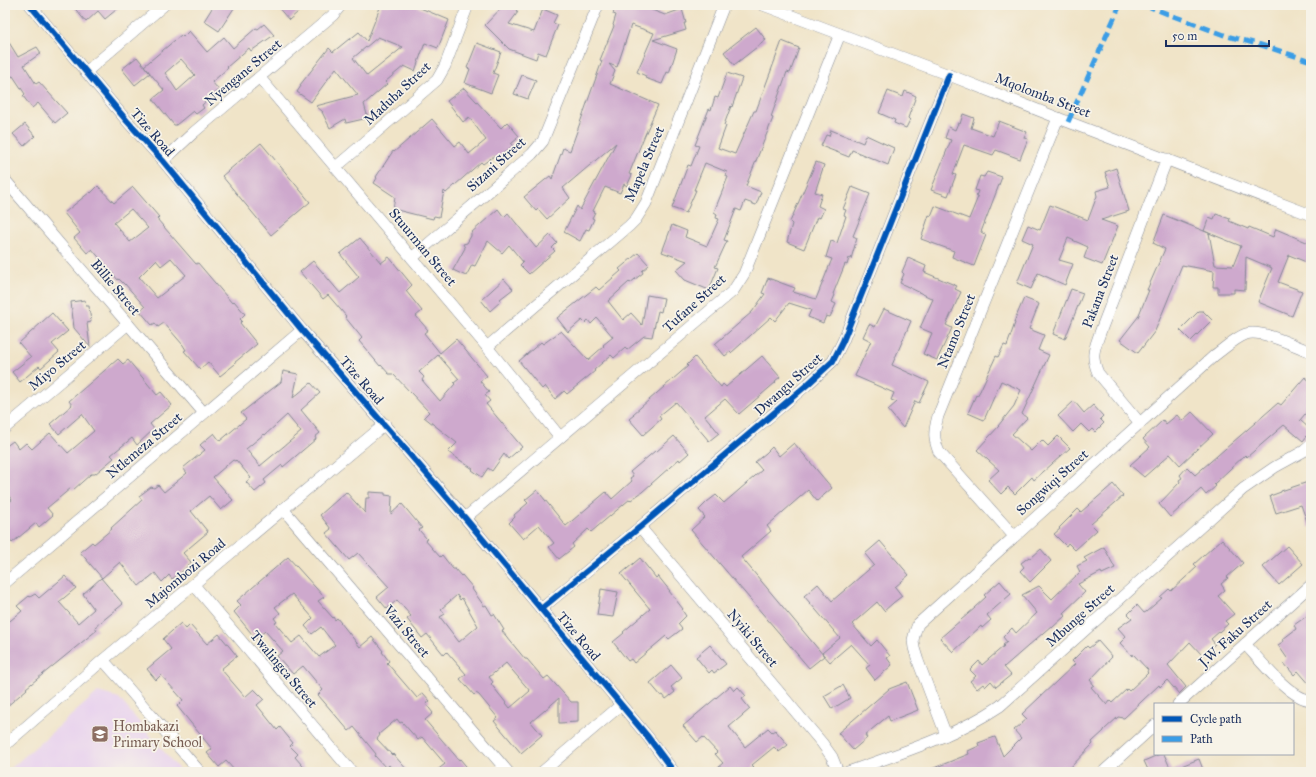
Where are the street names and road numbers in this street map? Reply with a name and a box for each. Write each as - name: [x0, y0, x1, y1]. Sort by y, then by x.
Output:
- street label: Nyengane Street: [201, 35, 285, 109]
- street label: Maduba Street: [360, 58, 434, 129]
- street label: Mqolomba Street: [992, 69, 1093, 122]
- street label: Tize Road: [127, 105, 178, 160]
- street label: Mapela Street: [621, 124, 668, 205]
- street label: Sizani Street: [463, 133, 529, 195]
- street label: Stuurman Street: [385, 205, 460, 290]
- street label: Pakana Street: [1079, 252, 1122, 330]
- street label: Billie Street: [87, 256, 144, 319]
- street label: Tufane Street: [659, 271, 729, 336]
- street label: Ntamo Street: [934, 291, 979, 371]
- street label: Miyo Street: [25, 337, 89, 394]
- street label: Dwangu Street: [751, 349, 826, 419]
- street label: Tize Road: [336, 353, 387, 408]
- street label: Ntlemeza Street: [103, 409, 186, 482]
- street label: Songwiqi Street: [1013, 446, 1092, 520]
- street label: Majombozi Road: [142, 535, 229, 612]
- street label: Mbunge Street: [1043, 580, 1118, 651]
- street label: J.W. Faku Street: [1194, 596, 1276, 673]
- street label: Vazi Street: [379, 601, 433, 661]
- street label: Nyiki Street: [724, 606, 782, 671]
- street label: Tize Road: [553, 608, 604, 664]
- street label: Twalingca Street: [246, 627, 321, 712]

